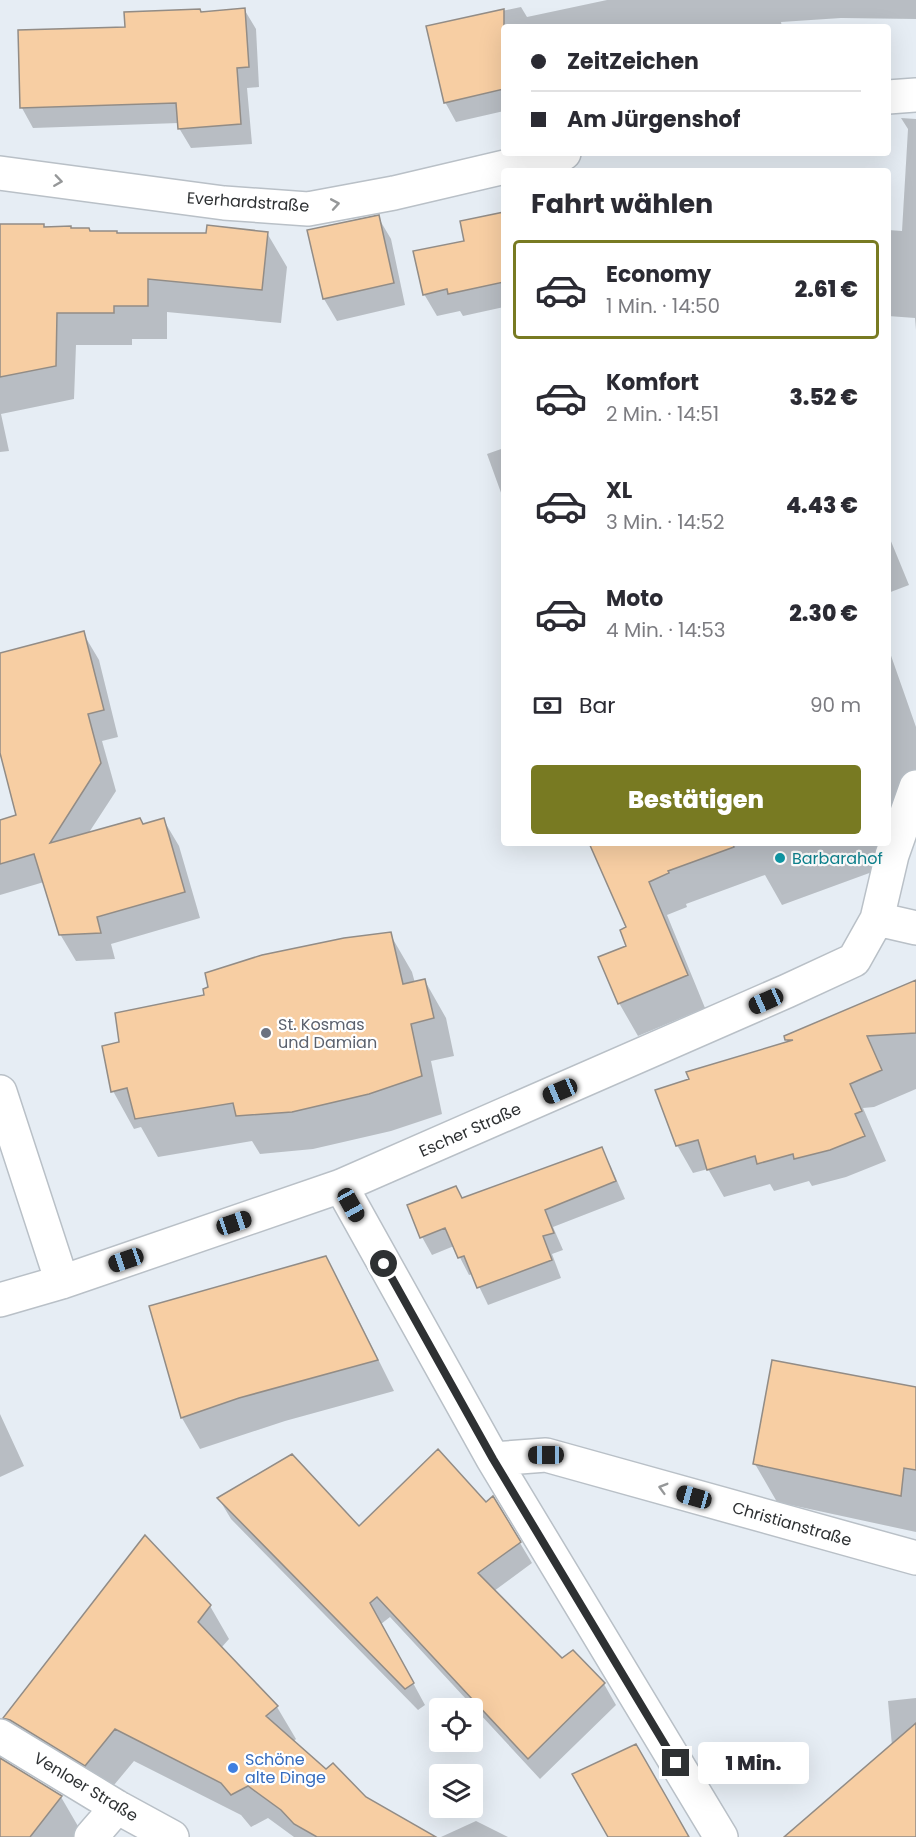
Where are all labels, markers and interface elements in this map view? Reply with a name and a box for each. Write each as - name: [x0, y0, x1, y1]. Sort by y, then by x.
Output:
- text: ZeitZeichen: [567, 46, 699, 77]
- text: Am Jürgenshof: [567, 104, 741, 135]
- one-way arrow: [53, 174, 63, 186]
- text: Fahrt wählen: [531, 185, 713, 222]
- street label: Everhardstraße: [186, 186, 310, 218]
- one-way arrow: [329, 198, 339, 211]
- text: Economy: [606, 259, 711, 290]
- icon: car: [534, 263, 588, 317]
- text: 2.61 €: [795, 274, 858, 305]
- text: 1 Min. · 14:50: [606, 292, 720, 320]
- text: Komfort: [606, 367, 699, 398]
- icon: car: [534, 371, 588, 425]
- text: 3.52 €: [789, 382, 858, 413]
- text: 2 Min. · 14:51: [606, 400, 719, 428]
- text: XL: [606, 475, 632, 506]
- icon: car: [534, 479, 588, 533]
- text: 4.43 €: [786, 490, 858, 521]
- text: 3 Min. · 14:52: [606, 508, 724, 536]
- text: Moto: [606, 583, 663, 614]
- icon: car: [534, 587, 588, 641]
- text: 2.30 €: [789, 598, 858, 629]
- text: 4 Min. · 14:53: [606, 616, 726, 644]
- icon: cash: [531, 689, 564, 722]
- text: Bar: [579, 690, 616, 721]
- text: 90 m: [810, 691, 861, 719]
- button: Bestätigen: [531, 765, 861, 834]
- place label: Barbarahof: [792, 847, 883, 870]
- marker: Barbarahof: [773, 851, 787, 865]
- car: [746, 985, 786, 1017]
- place label: St. Kosmas und Damian: [278, 1013, 377, 1054]
- marker: St. Kosmas und Damian: [259, 1026, 273, 1040]
- car: [540, 1076, 580, 1106]
- street label: Escher Straße: [415, 1097, 525, 1163]
- car: [334, 1185, 368, 1225]
- car: [214, 1209, 254, 1237]
- car: [106, 1246, 146, 1274]
- route start: [370, 1250, 397, 1277]
- car: [528, 1446, 564, 1464]
- one-way arrow: [658, 1483, 669, 1495]
- car: [674, 1483, 714, 1511]
- street label: Christianstraße: [729, 1496, 855, 1552]
- map controls: [429, 1698, 483, 1818]
- button: locate: [429, 1698, 483, 1752]
- callout: 1 Min.: [697, 1742, 808, 1784]
- street label: Venloer Straße: [29, 1747, 143, 1827]
- place label: Schöne alte Dinge: [245, 1748, 326, 1789]
- route end: [662, 1749, 689, 1776]
- text: 1 Min.: [725, 1749, 782, 1777]
- marker: Schöne alte Dinge: [226, 1761, 240, 1775]
- button: layers: [429, 1764, 483, 1818]

